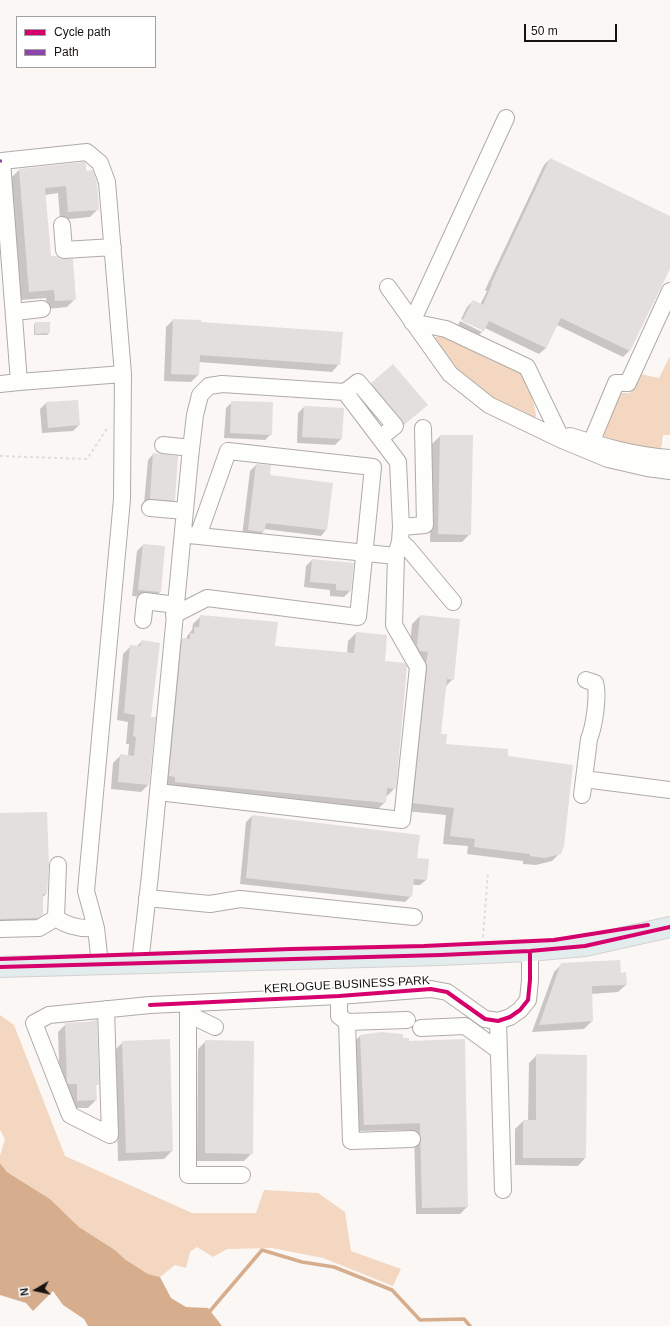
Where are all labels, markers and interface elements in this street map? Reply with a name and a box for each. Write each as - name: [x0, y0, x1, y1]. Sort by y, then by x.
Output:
- legend: [16, 16, 156, 68]
- scale bar: [526, 16, 619, 42]
- text: 50 m: [531, 24, 558, 38]
- text: Cycle path: [54, 25, 111, 39]
- text: Path: [54, 45, 79, 59]
- street label: KERLOGUE BUSINESS PARK: [264, 973, 430, 997]
- north arrow: [16, 1270, 56, 1310]
- text: N: [18, 1287, 31, 1297]

